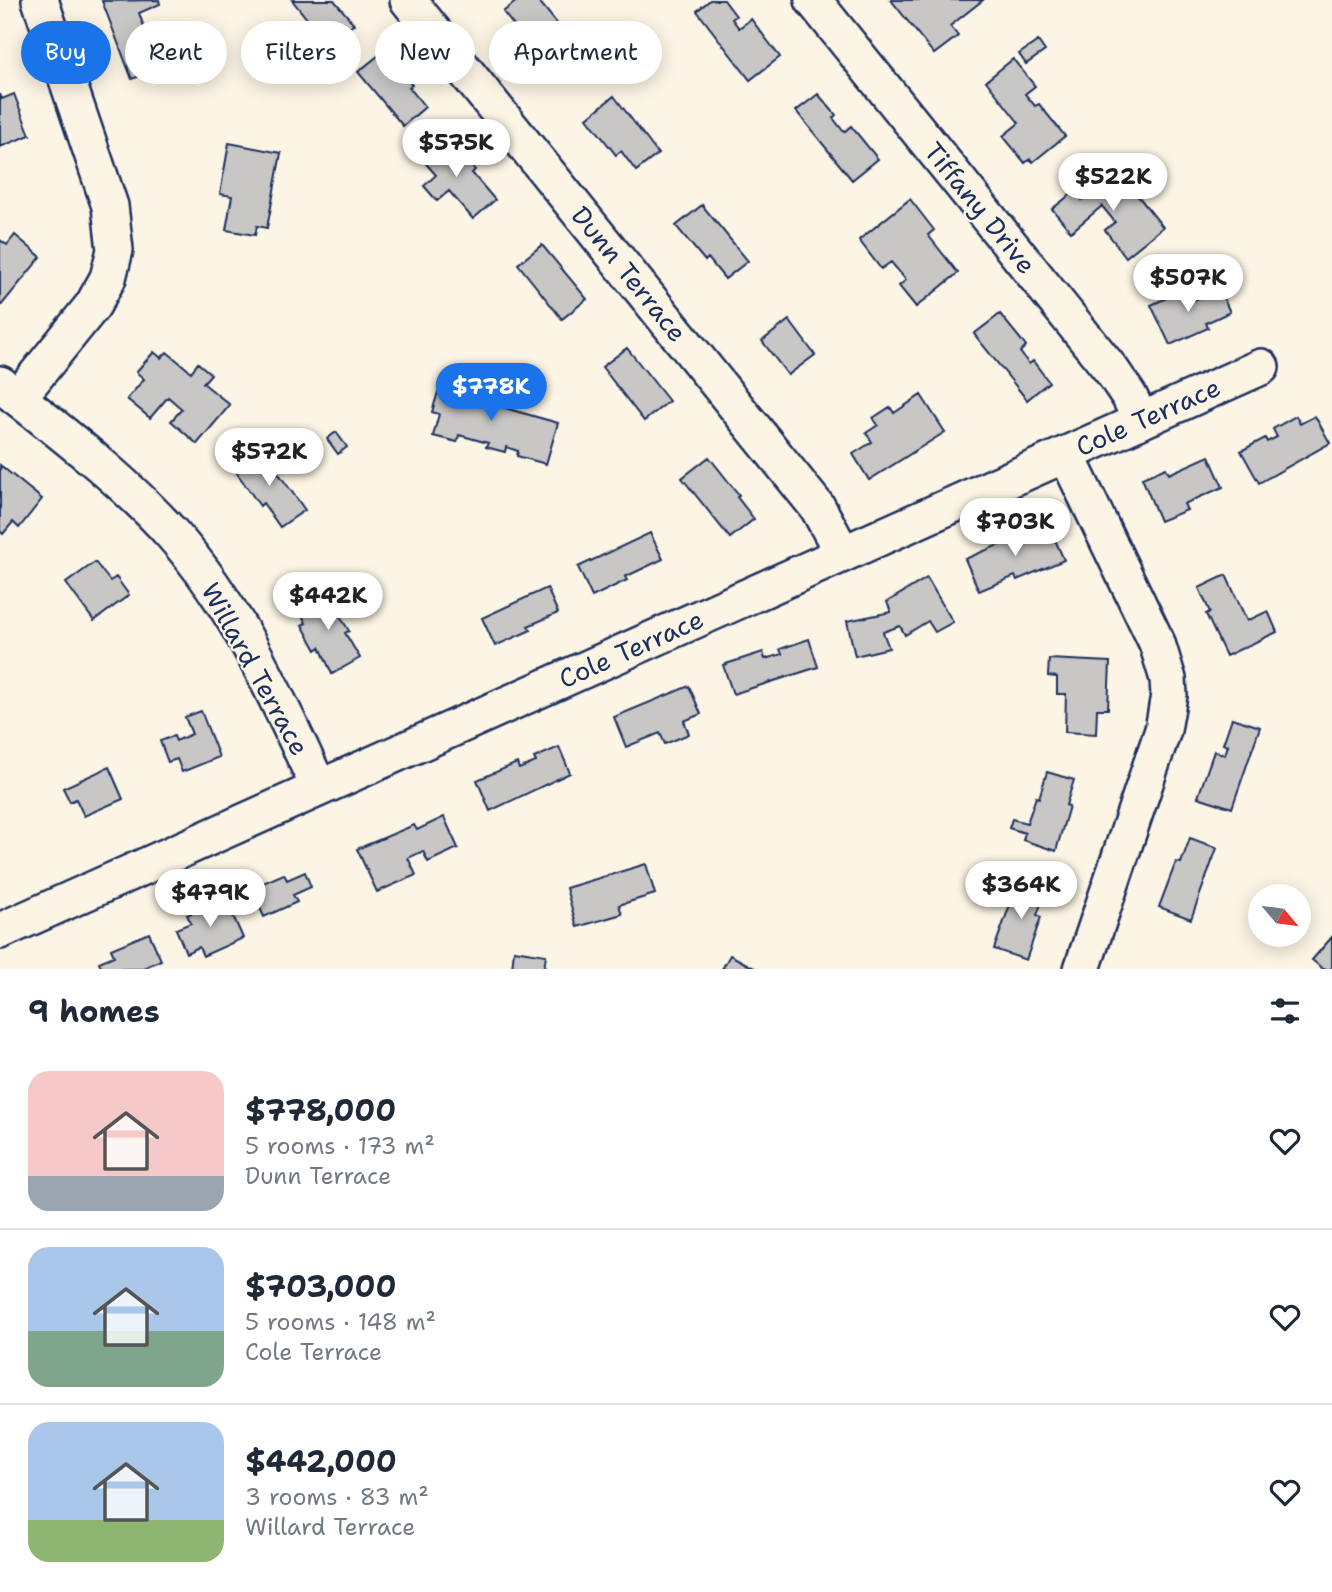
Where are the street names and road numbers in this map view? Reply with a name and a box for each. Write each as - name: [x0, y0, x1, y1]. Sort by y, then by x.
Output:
- street label: Tiffany Drive: [916, 134, 1044, 281]
- street label: Dunn Terrace: [564, 198, 695, 349]
- street label: Cole Terrace: [1070, 369, 1226, 464]
- street label: Willard Terrace: [193, 576, 317, 761]
- street label: Cole Terrace: [553, 601, 709, 696]

